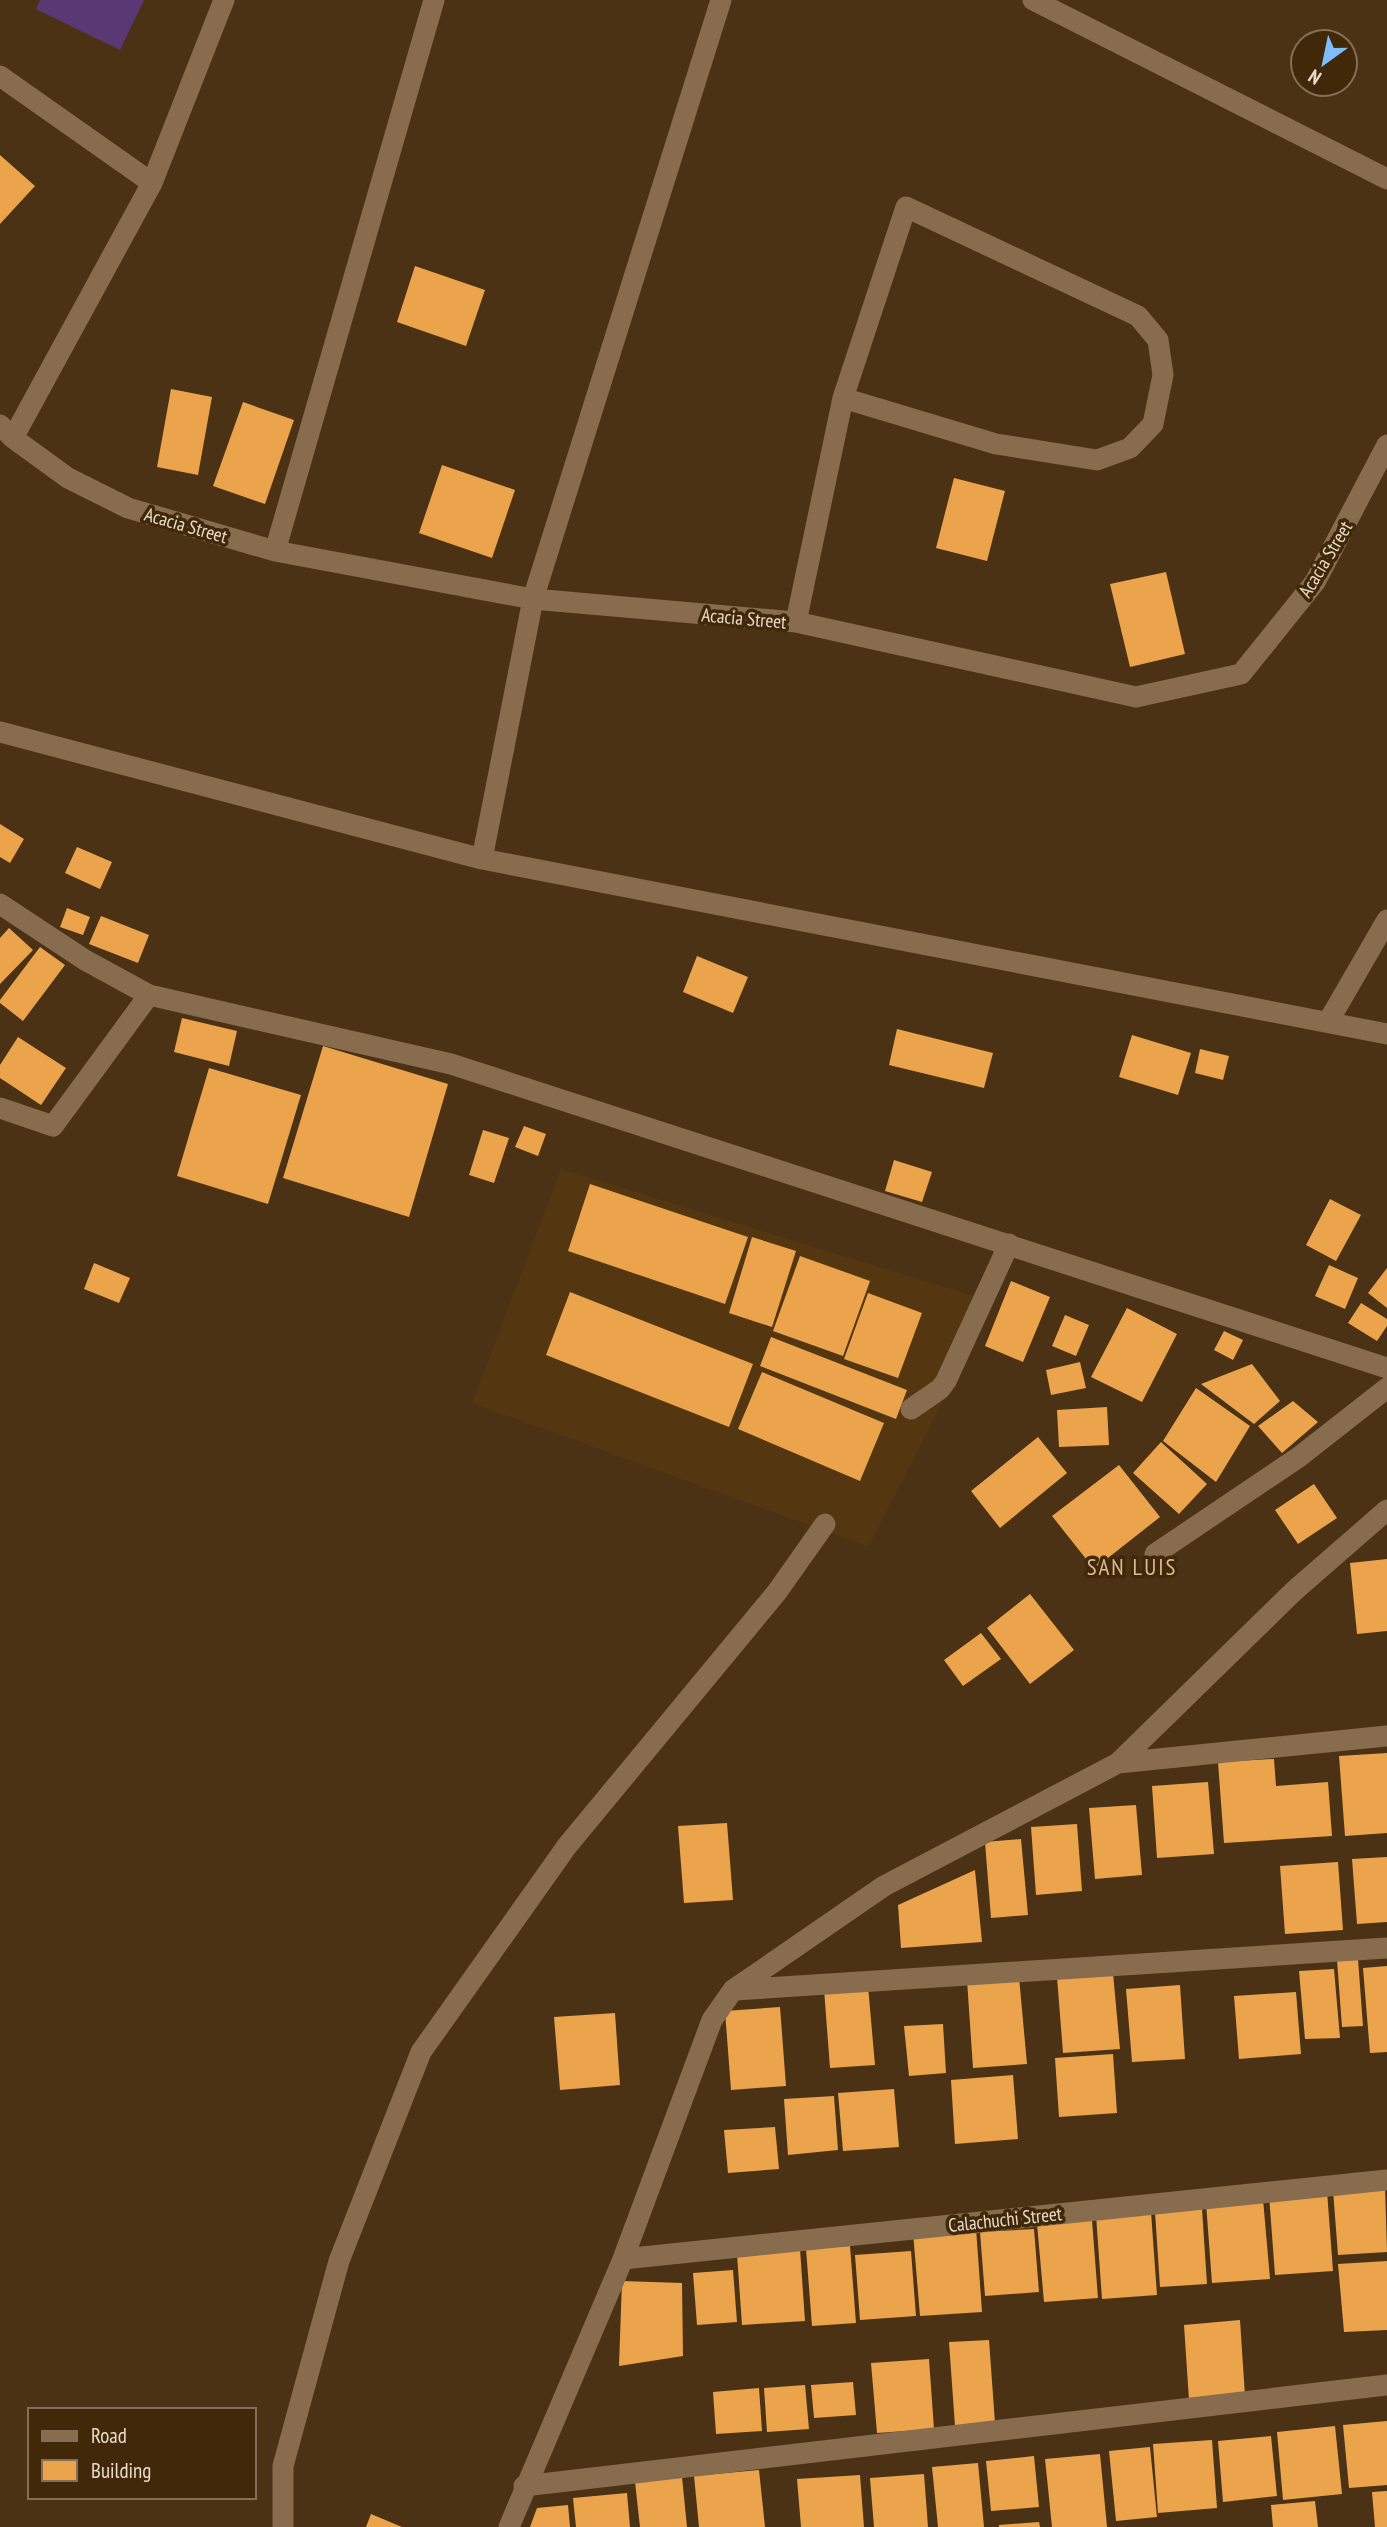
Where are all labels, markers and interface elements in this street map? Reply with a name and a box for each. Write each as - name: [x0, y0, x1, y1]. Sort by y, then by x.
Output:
- north arrow: [1289, 28, 1359, 98]
- text: N: [1304, 64, 1326, 90]
- street label: Acacia Street: [142, 502, 231, 548]
- street label: Acacia Street: [1293, 516, 1358, 602]
- street label: Acacia Street: [701, 602, 788, 634]
- district label: SAN LUIS: [1087, 1552, 1177, 1581]
- street label: Calachuchi Street: [947, 2201, 1064, 2237]
- legend: [28, 2408, 256, 2499]
- text: Road: [91, 2422, 127, 2449]
- text: Building: [91, 2457, 151, 2484]

